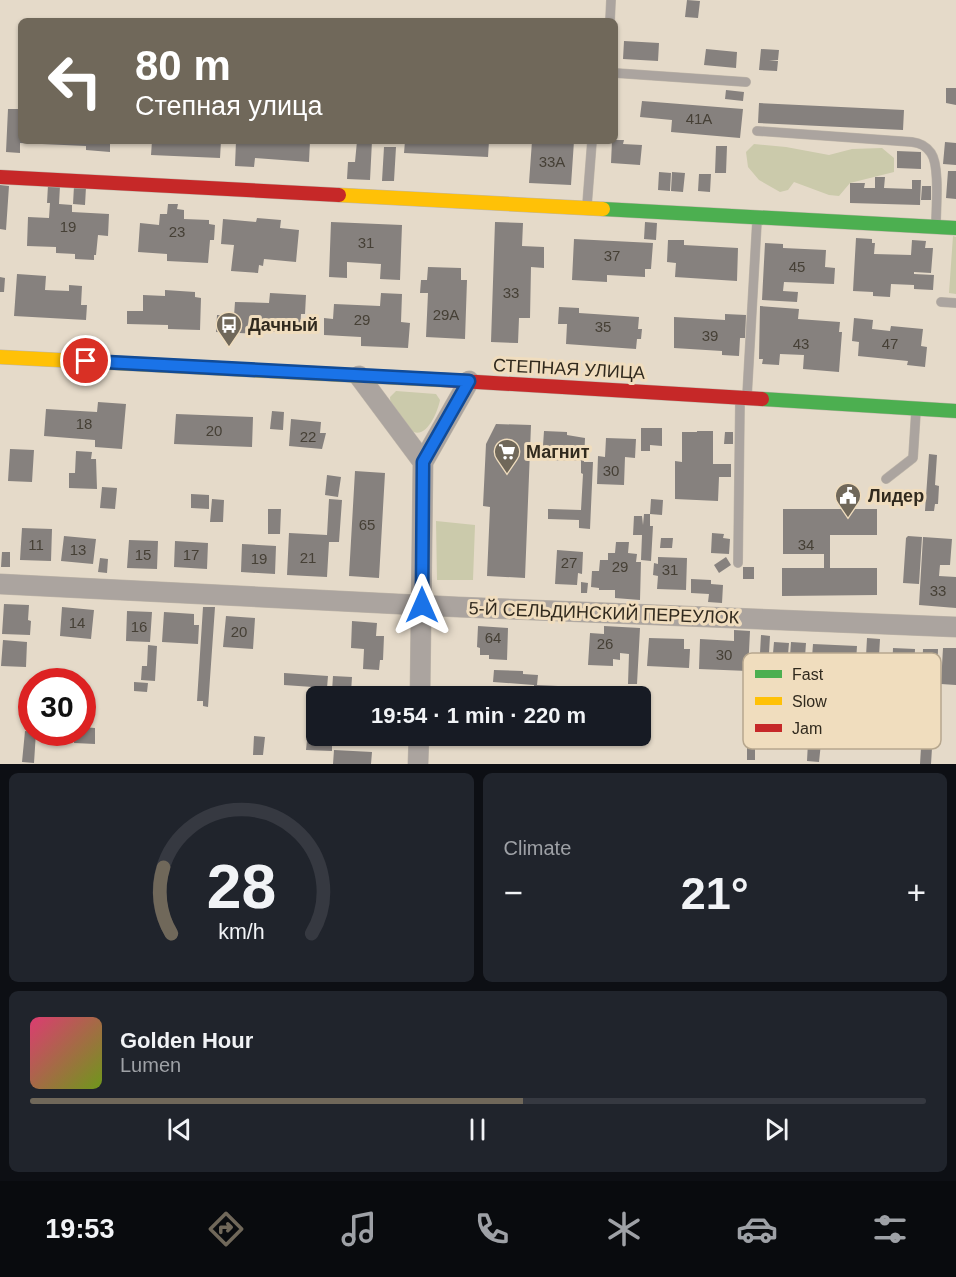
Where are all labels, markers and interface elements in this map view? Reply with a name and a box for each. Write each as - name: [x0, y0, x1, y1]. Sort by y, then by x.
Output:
- icon: left: [36, 42, 114, 120]
- text: 80 m: [135, 42, 231, 89]
- text: Степная улица: [135, 91, 322, 121]
- house number: 41А: [686, 110, 712, 127]
- house number: 33А: [539, 153, 565, 170]
- house number: 19: [60, 218, 76, 235]
- house number: 23: [169, 223, 185, 240]
- house number: 31: [358, 234, 374, 251]
- house number: 37: [604, 247, 620, 264]
- house number: 45: [789, 258, 805, 275]
- house number: 33: [503, 284, 519, 301]
- house number: 29А: [433, 306, 459, 323]
- bus stop icon: Дачный: [214, 310, 244, 348]
- house number: 29: [354, 311, 370, 328]
- place label: Дачный: [248, 315, 318, 335]
- house number: 35: [595, 318, 611, 335]
- house number: 39: [702, 327, 718, 344]
- pin: [60, 335, 111, 386]
- house number: 43: [793, 335, 809, 352]
- house number: 47: [882, 335, 898, 352]
- icon: arrive: [69, 344, 102, 377]
- street label: СТЕПНАЯ УЛИЦА: [492, 355, 646, 383]
- house number: 18: [76, 415, 92, 432]
- house number: 20: [206, 422, 222, 439]
- house number: 22: [300, 428, 316, 445]
- supermarket icon: Магнит: [492, 437, 522, 475]
- place label: Магнит: [526, 442, 590, 462]
- house number: 30: [603, 462, 619, 479]
- public building icon: Лидер: [833, 481, 863, 519]
- place label: Лидер: [868, 486, 924, 506]
- house number: 65: [359, 516, 375, 533]
- house number: 11: [28, 536, 44, 553]
- house number: 34: [798, 536, 814, 553]
- house number: 13: [70, 541, 86, 558]
- house number: 15: [135, 546, 151, 563]
- house number: 17: [183, 546, 199, 563]
- house number: 21: [300, 549, 316, 566]
- house number: 19: [251, 550, 267, 567]
- house number: 27: [561, 554, 577, 571]
- house number: 29: [612, 558, 628, 575]
- house number: 31: [662, 561, 678, 578]
- position arrow: [390, 573, 454, 637]
- house number: 33: [930, 582, 946, 599]
- street label: 5-Й СЕЛЬДИНСКИЙ ПЕРЕУЛОК: [468, 597, 740, 628]
- house number: 14: [69, 614, 85, 631]
- house number: 16: [131, 618, 147, 635]
- house number: 20: [231, 623, 247, 640]
- house number: 64: [485, 629, 501, 646]
- house number: 26: [597, 635, 613, 652]
- house number: 30: [716, 646, 732, 663]
- legend: [743, 653, 941, 749]
- text: Fast: [792, 666, 824, 683]
- speed limit sign: 30: [18, 668, 96, 746]
- text: Slow: [792, 693, 827, 710]
- text: 19:54 · 1 min · 220 m: [371, 703, 586, 728]
- text: Jam: [792, 720, 822, 737]
- text: Climate: [504, 837, 571, 859]
- text: 28: [207, 852, 276, 921]
- text: 21°: [681, 868, 749, 919]
- text: −: [504, 874, 523, 911]
- text: +: [907, 874, 926, 911]
- text: km/h: [218, 921, 264, 945]
- text: Golden Hour: [120, 1028, 253, 1053]
- text: Lumen: [120, 1054, 181, 1076]
- icon: previous: [163, 1113, 196, 1146]
- icon: pause: [461, 1113, 494, 1146]
- icon: next: [760, 1113, 793, 1146]
- icon: directions: [205, 1208, 247, 1250]
- icon: music: [338, 1208, 380, 1250]
- icon: phone: [471, 1208, 513, 1250]
- icon: climate: [603, 1208, 645, 1250]
- icon: car: [736, 1208, 778, 1250]
- icon: filters: [869, 1208, 911, 1250]
- text: 19:53: [45, 1214, 114, 1244]

